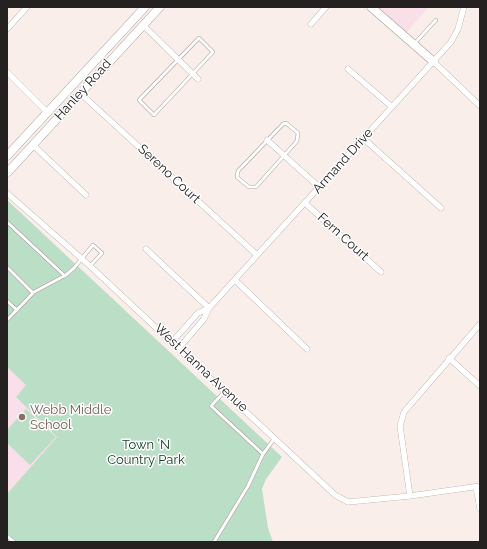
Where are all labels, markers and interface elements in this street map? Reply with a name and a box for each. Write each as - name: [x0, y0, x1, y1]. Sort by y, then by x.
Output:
- street label: Hanley Road: [52, 56, 114, 124]
- street label: Armand Drive: [310, 125, 376, 197]
- street label: Sereno Court: [135, 141, 203, 207]
- street label: Fern Court: [314, 210, 372, 264]
- street label: West Hanna Avenue: [151, 321, 251, 415]
- place label: Webb Middle School: [30, 402, 111, 433]
- marker: Webb Middle School: [17, 412, 27, 422]
- park label: Town ’N Country Park: [107, 437, 185, 468]

